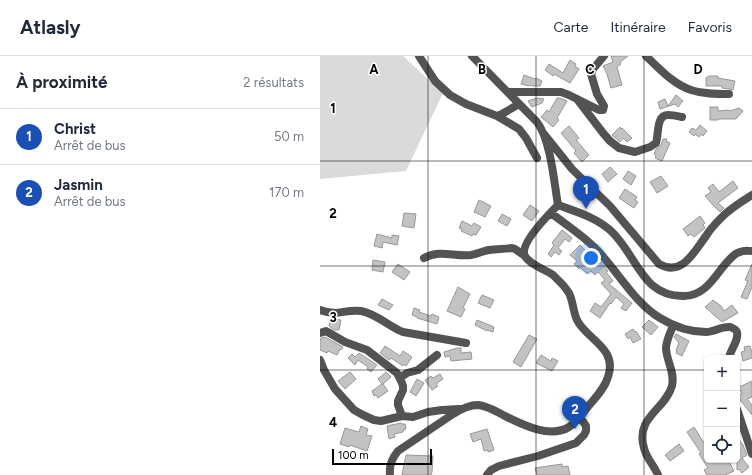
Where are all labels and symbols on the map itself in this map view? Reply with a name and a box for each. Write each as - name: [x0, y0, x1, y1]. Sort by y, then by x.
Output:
- text: A: [369, 62, 379, 77]
- text: B: [478, 62, 486, 77]
- text: C: [585, 62, 595, 77]
- text: D: [693, 62, 703, 77]
- text: 1: [330, 101, 336, 116]
- pin: 1: [573, 176, 599, 209]
- text: 2: [329, 206, 337, 221]
- your location: [581, 248, 601, 268]
- text: 3: [329, 310, 337, 325]
- pin: 2: [562, 396, 588, 429]
- text: 4: [329, 415, 337, 430]
- scale bar: [332, 447, 432, 466]

